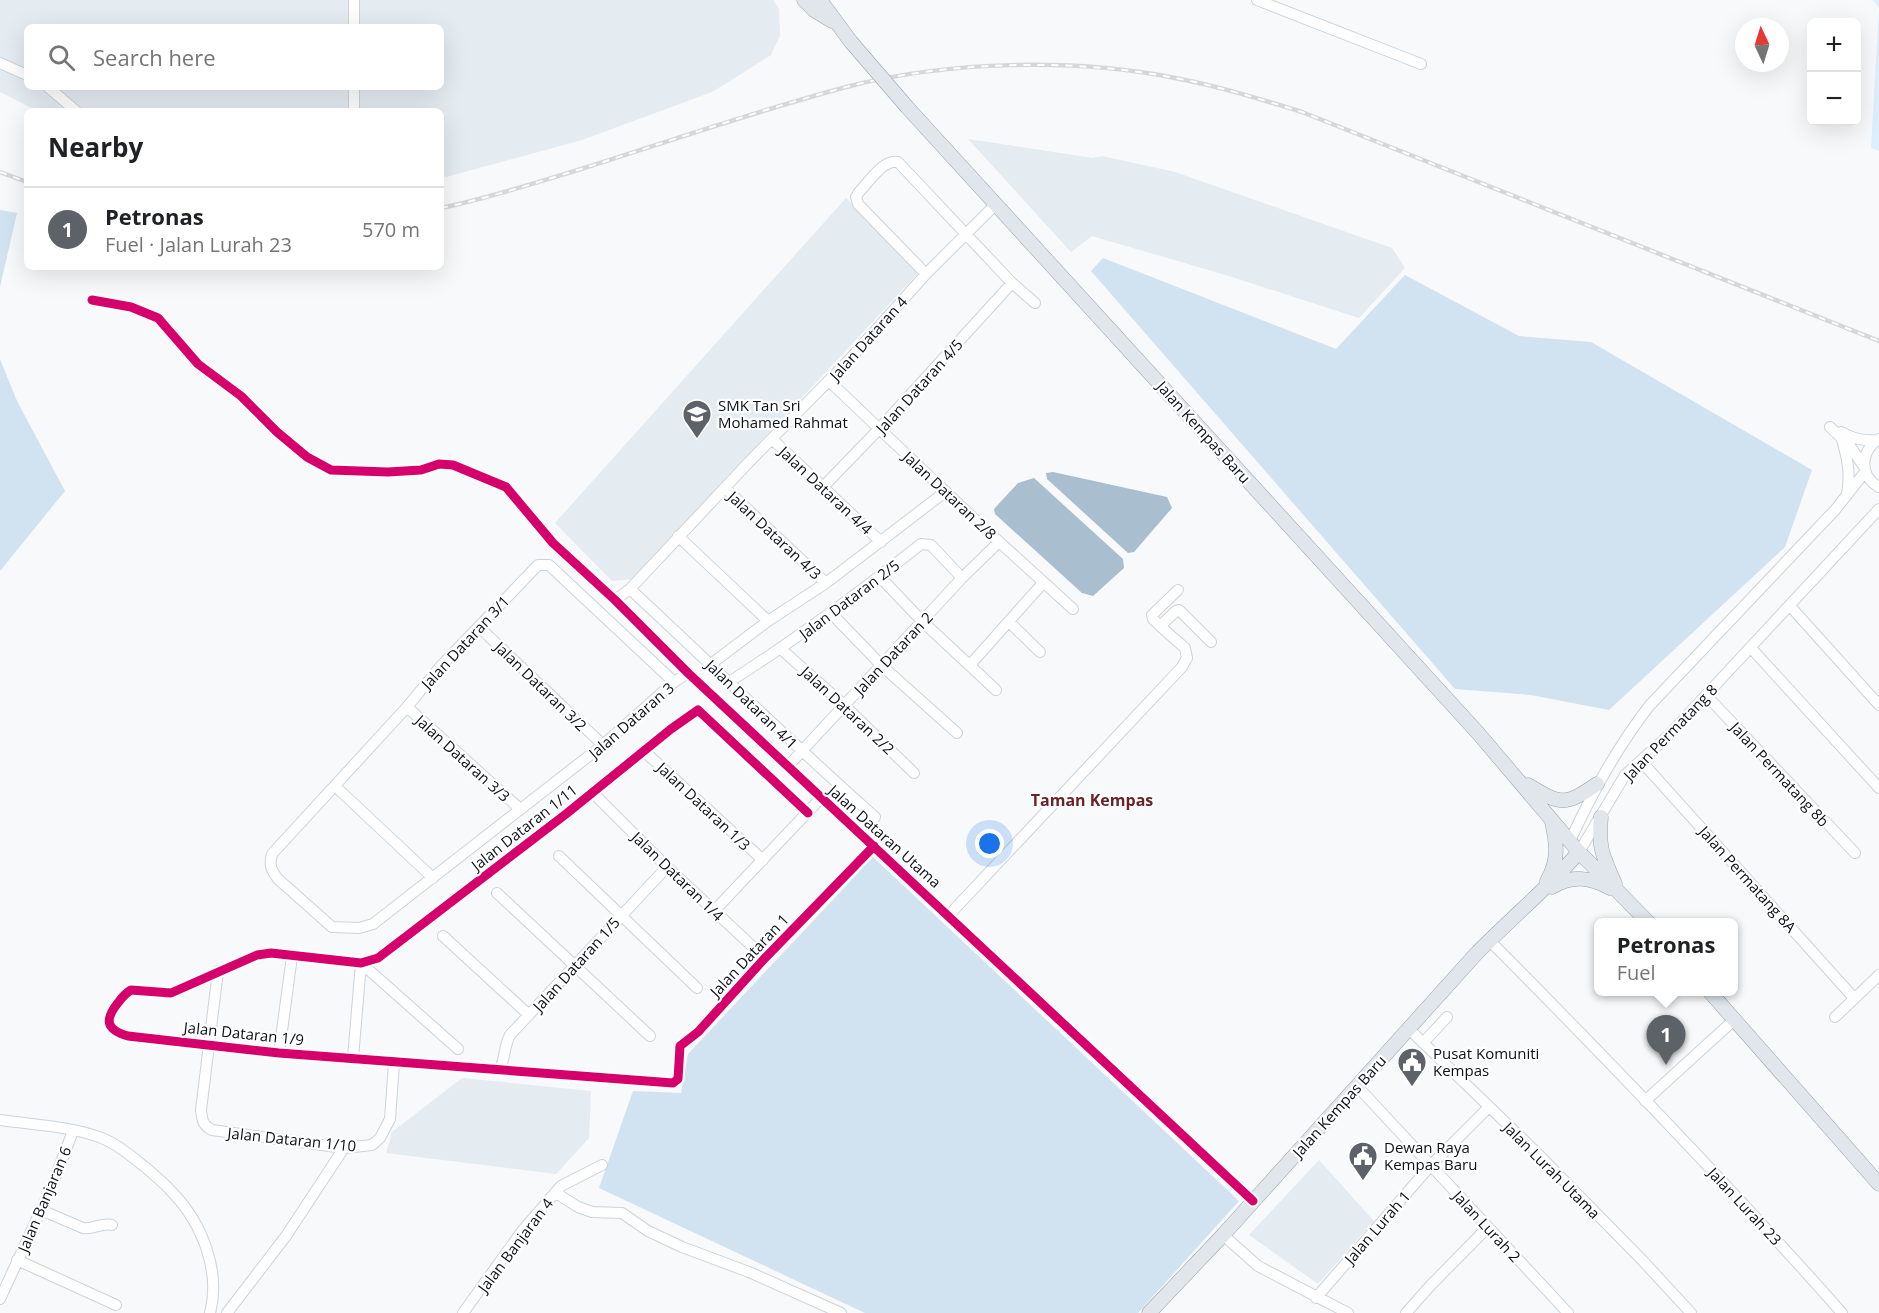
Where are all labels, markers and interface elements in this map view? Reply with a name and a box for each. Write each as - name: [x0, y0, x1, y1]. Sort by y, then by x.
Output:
- north arrow: [1735, 18, 1789, 72]
- map controls: [1807, 18, 1861, 126]
- button: +: [1807, 18, 1861, 72]
- search box: [24, 24, 444, 90]
- icon: search: [45, 41, 78, 74]
- text: Search here: [93, 42, 216, 72]
- button: −: [1807, 72, 1861, 126]
- text: Nearby: [48, 129, 143, 165]
- text: Petronas: [105, 201, 204, 231]
- text: 1: [62, 216, 73, 243]
- text: 570 m: [362, 216, 420, 243]
- text: Fuel · Jalan Lurah 23: [105, 231, 292, 258]
- street label: Jalan Dataran 4: [824, 291, 911, 386]
- street label: Jalan Dataran 4/5: [870, 334, 967, 439]
- street label: Jalan Kempas Baru: [1151, 375, 1255, 487]
- place label: SMK Tan Sri Mohamed Rahmat: [718, 395, 848, 432]
- school or university icon: SMK Tan Sri Mohamed Rahmat: [681, 398, 713, 440]
- street label: Jalan Dataran 4/4: [774, 440, 877, 539]
- street label: Jalan Dataran 2/8: [898, 445, 1001, 543]
- street label: Jalan Dataran 4/3: [723, 485, 826, 583]
- street label: Jalan Dataran 2/5: [793, 555, 903, 645]
- street label: Jalan Dataran 3/1: [415, 591, 513, 694]
- street label: Jalan Dataran 2: [848, 607, 937, 700]
- street label: Jalan Dataran 3/2: [489, 635, 591, 735]
- street label: Jalan Dataran 4/1: [700, 653, 802, 753]
- street label: Jalan Dataran 2/2: [796, 660, 899, 758]
- street label: Jalan Dataran 3: [583, 677, 678, 764]
- street label: Jalan Permatang 8: [1617, 679, 1721, 786]
- street label: Jalan Dataran 3/3: [410, 709, 515, 806]
- street label: Jalan Permatang 8b: [1725, 716, 1834, 831]
- street label: Jalan Dataran 1/3: [652, 756, 755, 854]
- street label: Jalan Dataran 1/11: [465, 779, 581, 876]
- street label: Jalan Dataran Utama: [823, 779, 946, 892]
- district label: Taman Kempas: [1031, 789, 1153, 811]
- street label: Jalan Permatang 8A: [1694, 820, 1801, 937]
- street label: Jalan Dataran 1/4: [626, 825, 729, 925]
- your location: [975, 829, 1004, 858]
- street label: Jalan Dataran 1: [704, 909, 793, 1002]
- street label: Jalan Dataran 1/5: [527, 912, 624, 1017]
- popup: [1594, 918, 1738, 996]
- text: Petronas: [1617, 929, 1715, 959]
- text: Fuel: [1617, 959, 1656, 986]
- pin: 1: [1646, 1016, 1686, 1065]
- street label: Jalan Dataran 1/9: [181, 1017, 305, 1049]
- place label: Pusat Komuniti Kempas: [1433, 1043, 1539, 1080]
- public building icon: Pusat Komuniti Kempas: [1396, 1046, 1428, 1088]
- street label: Jalan Kempas Baru: [1286, 1051, 1390, 1163]
- street label: Jalan Lurah Utama: [1498, 1116, 1605, 1223]
- street label: Jalan Dataran 1/10: [225, 1122, 357, 1156]
- place label: Dewan Raya Kempas Baru: [1384, 1137, 1477, 1174]
- public building icon: Dewan Raya Kempas Baru: [1347, 1140, 1379, 1182]
- street label: Jalan Banjaran 6: [12, 1143, 75, 1257]
- street label: Jalan Lurah 23: [1702, 1161, 1786, 1249]
- street label: Jalan Lurah 2: [1447, 1185, 1525, 1266]
- street label: Jalan Lurah 1: [1338, 1186, 1414, 1269]
- street label: Jalan Banjaran 4: [472, 1194, 557, 1298]

